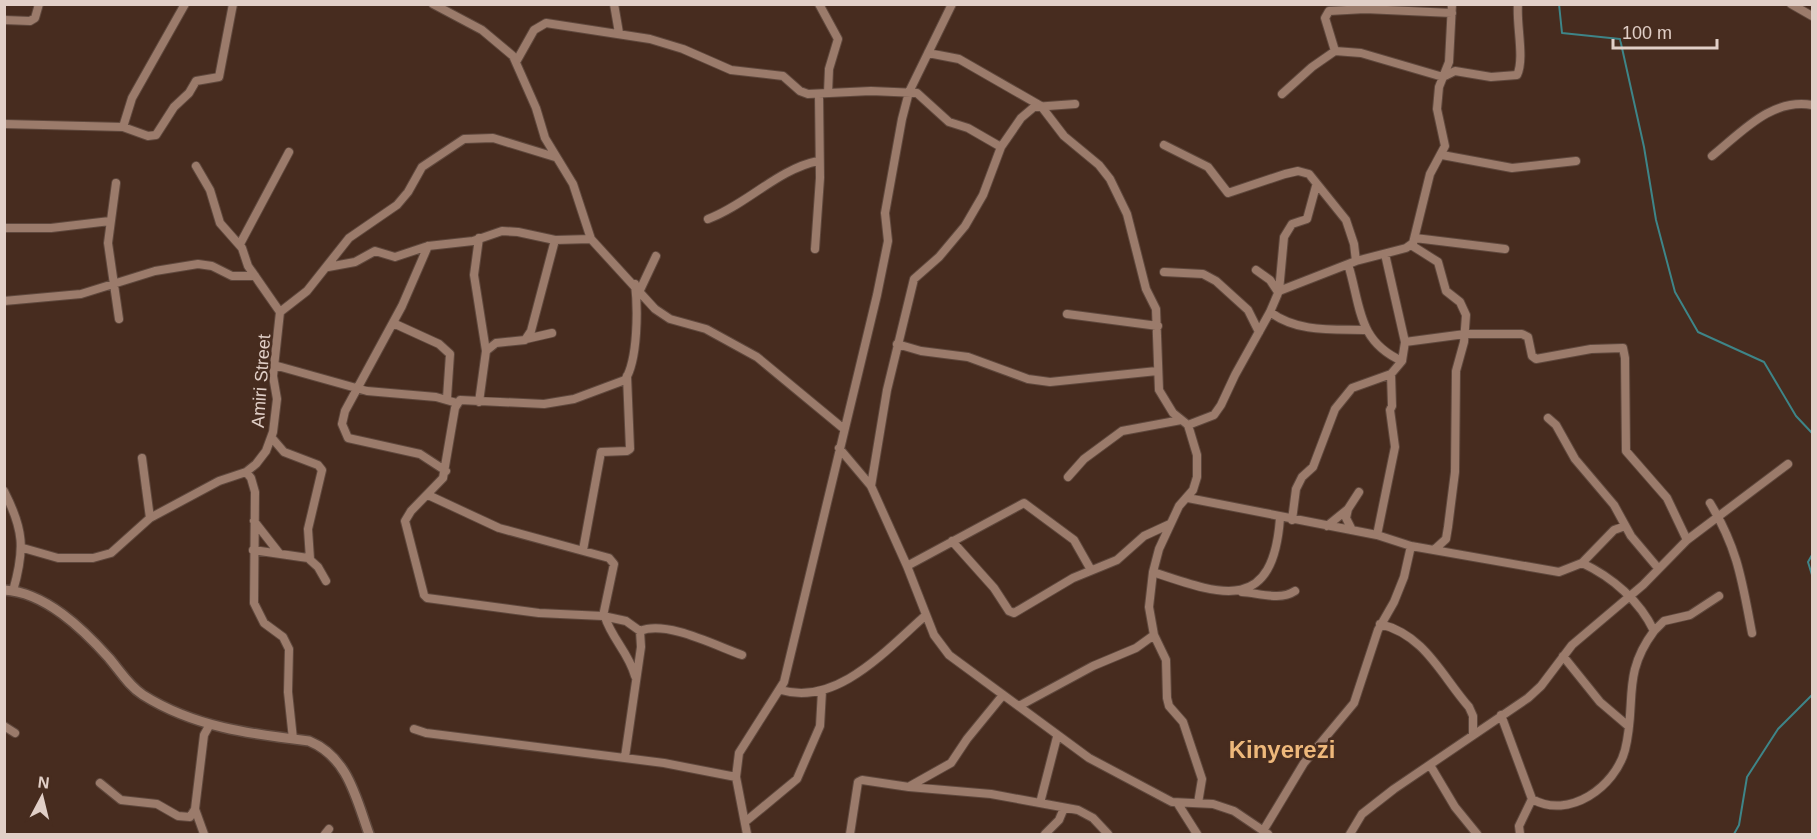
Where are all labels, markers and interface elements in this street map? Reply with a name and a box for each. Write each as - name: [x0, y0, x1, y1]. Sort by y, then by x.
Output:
- scale bar: [1613, 12, 1716, 50]
- text: 100 m: [1622, 23, 1672, 43]
- street label: Amiri Street: [248, 333, 274, 429]
- district label: Kinyerezi: [1229, 736, 1335, 763]
- north arrow: [12, 767, 72, 827]
- text: N: [37, 773, 51, 792]

